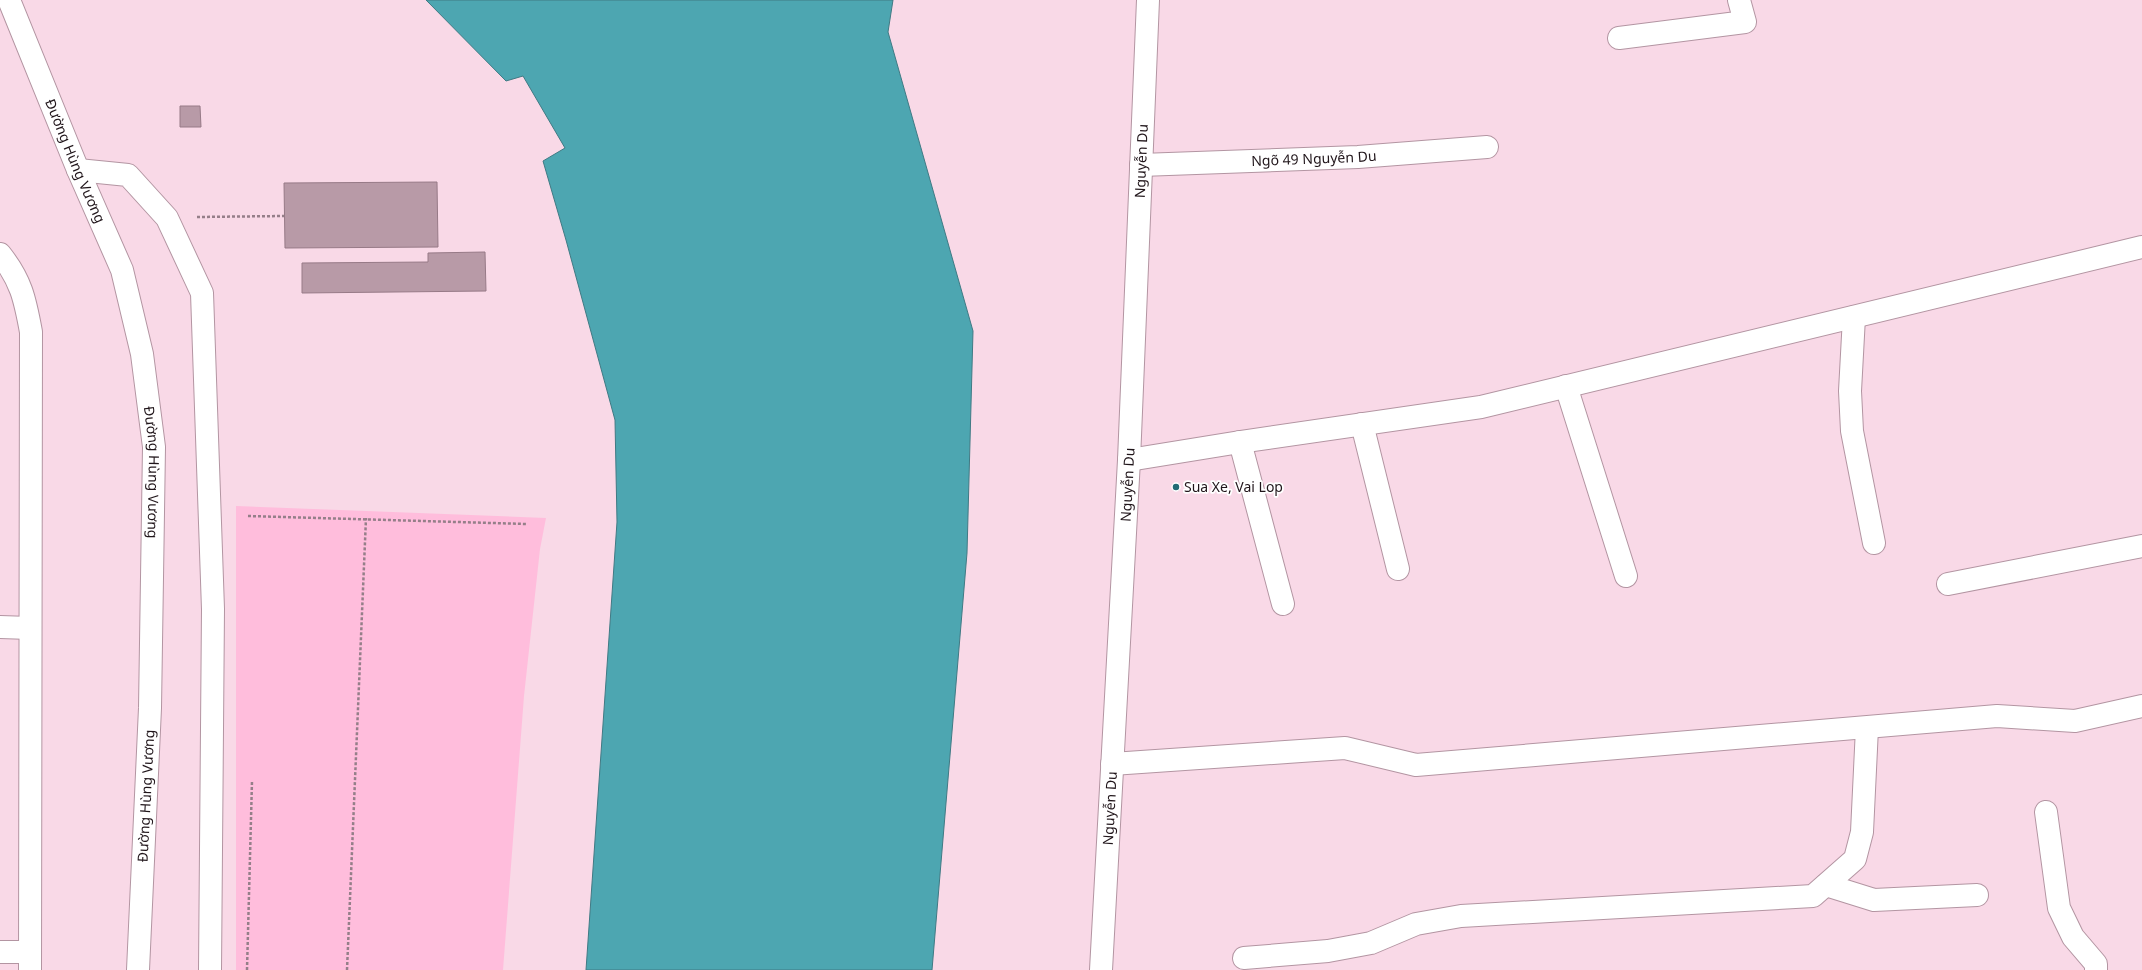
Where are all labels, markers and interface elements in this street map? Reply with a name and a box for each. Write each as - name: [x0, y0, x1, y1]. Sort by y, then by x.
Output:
- street label: Đường Hùng Vương: [41, 96, 110, 226]
- street label: Nguyễn Du: [1130, 124, 1152, 198]
- street label: Ngõ 49 Nguyễn Du: [1251, 146, 1377, 170]
- street label: Đường Hùng Vương: [140, 405, 164, 539]
- street label: Nguyễn Du: [1116, 447, 1139, 522]
- place label: Sua Xe, Vai Lop: [1184, 477, 1283, 496]
- marker: Sua Xe, Vai Lop: [1171, 482, 1181, 492]
- street label: Đường Hùng Vương: [133, 729, 158, 863]
- street label: Nguyễn Du: [1098, 771, 1121, 846]

